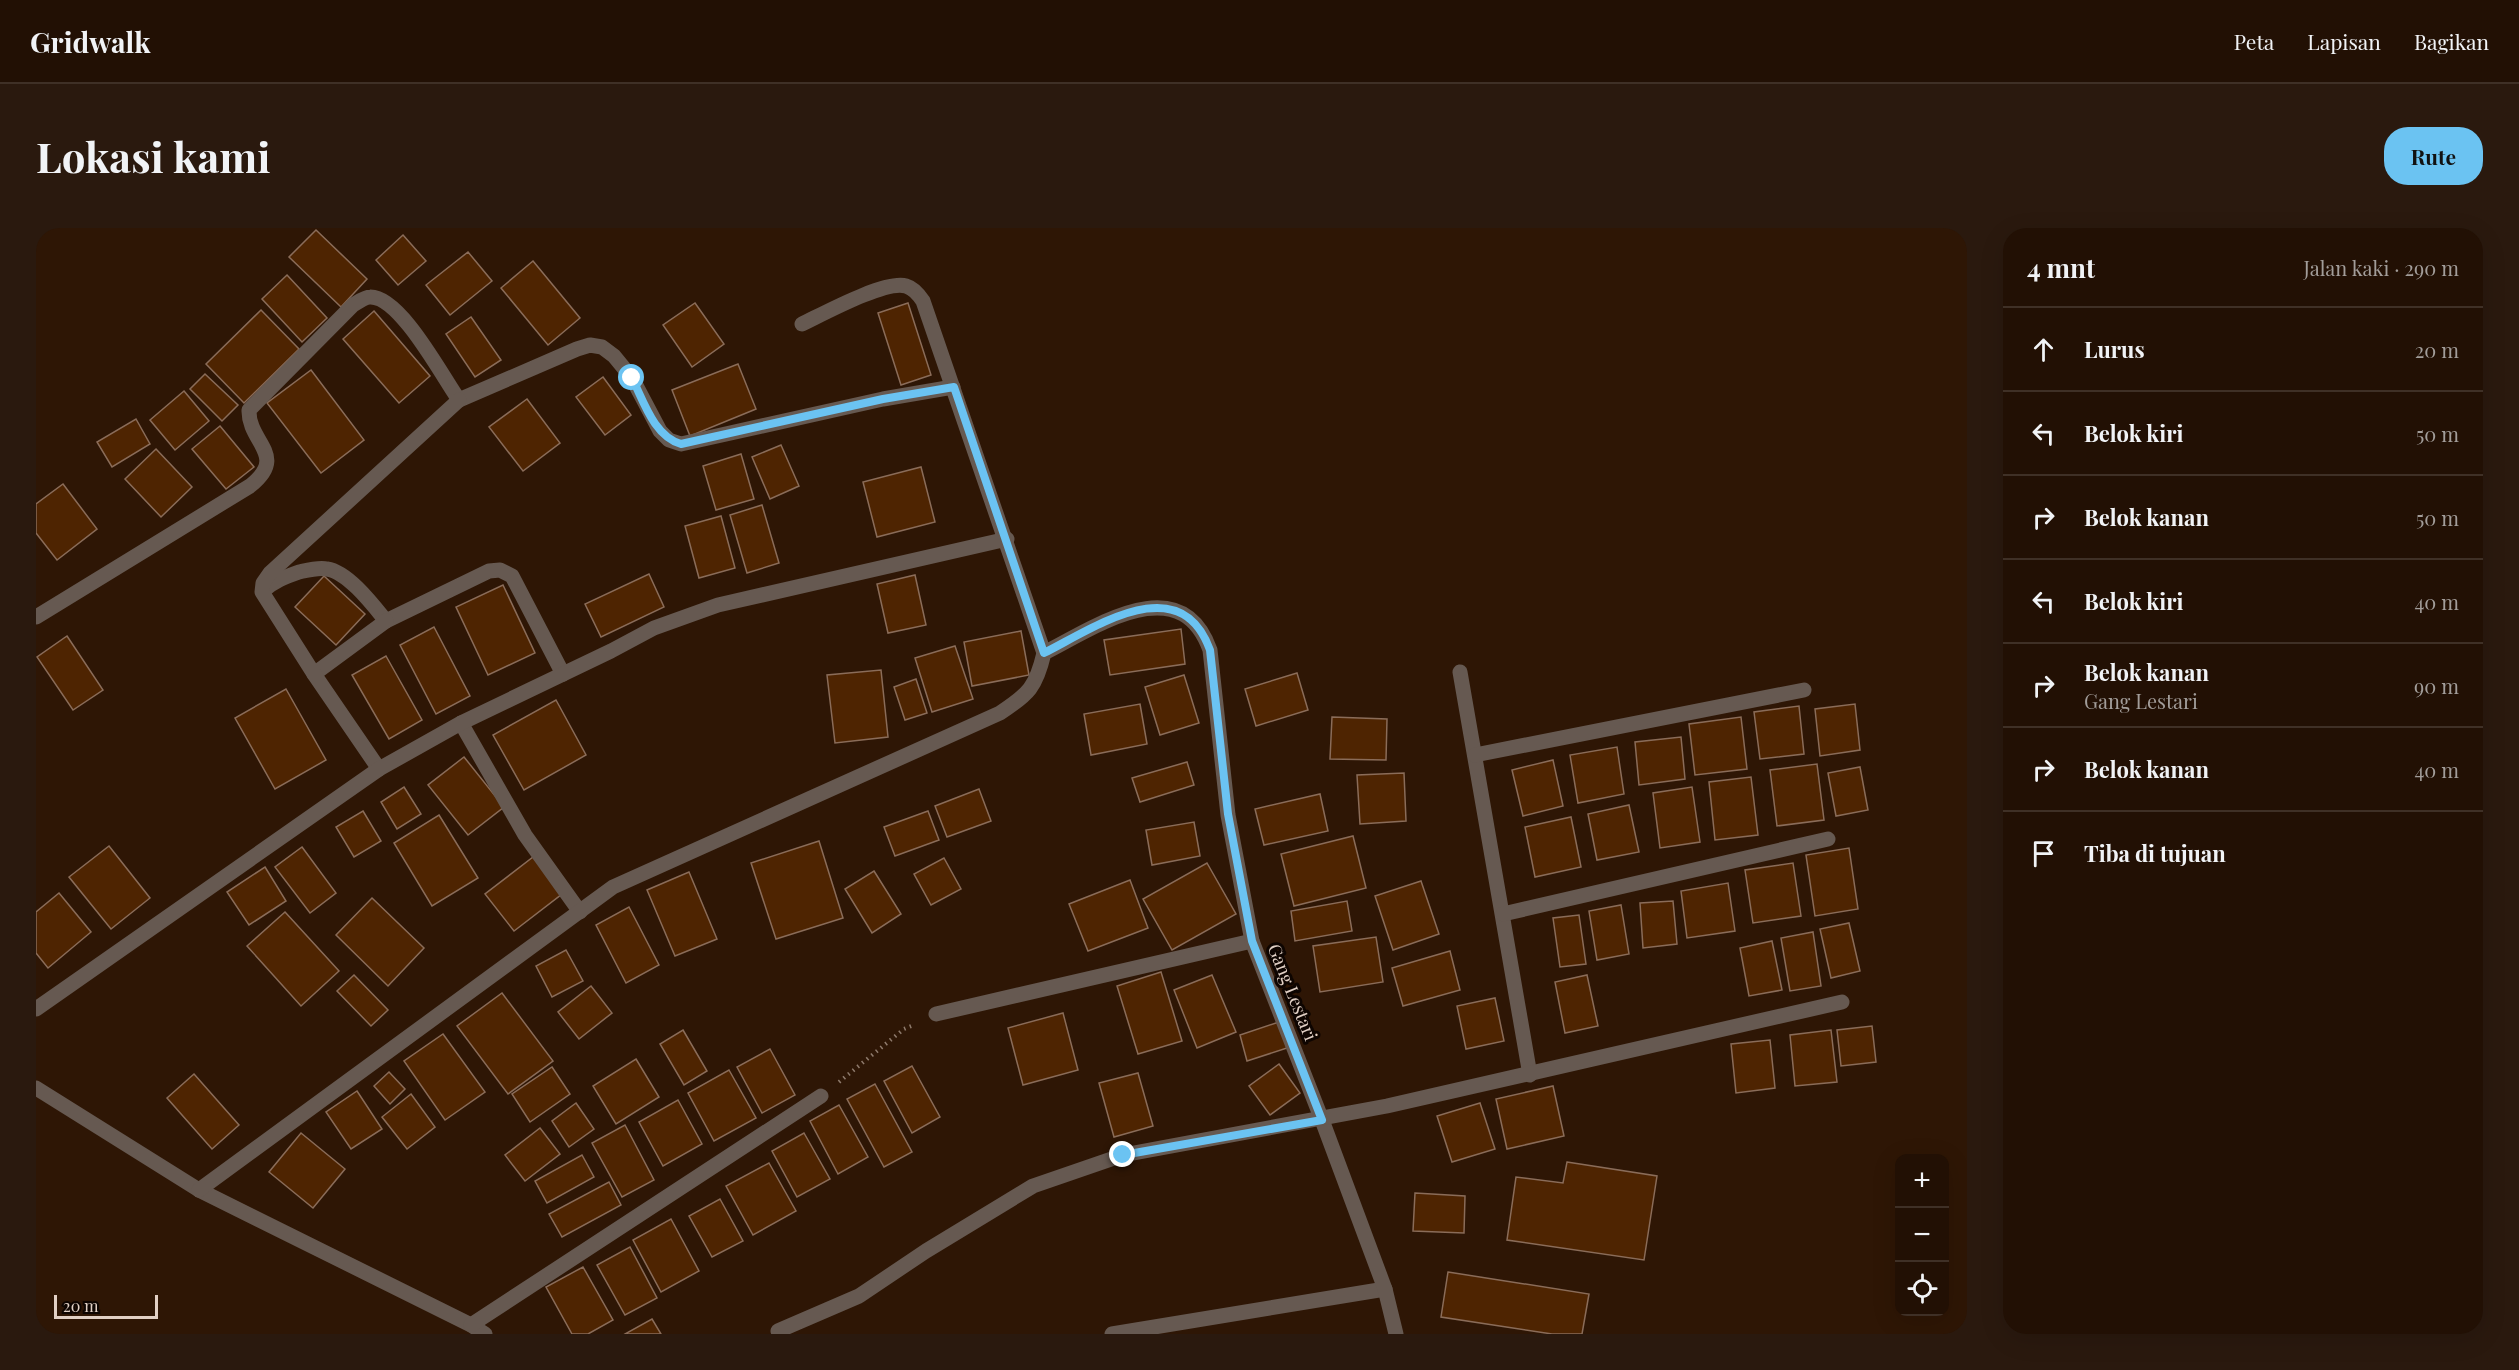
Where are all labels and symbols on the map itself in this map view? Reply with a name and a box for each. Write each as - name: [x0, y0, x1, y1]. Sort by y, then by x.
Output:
- route start: [618, 364, 644, 390]
- street label: Gang Lestari: [1263, 940, 1323, 1044]
- route end: [1109, 1141, 1135, 1167]
- scale bar: [54, 1292, 158, 1320]

